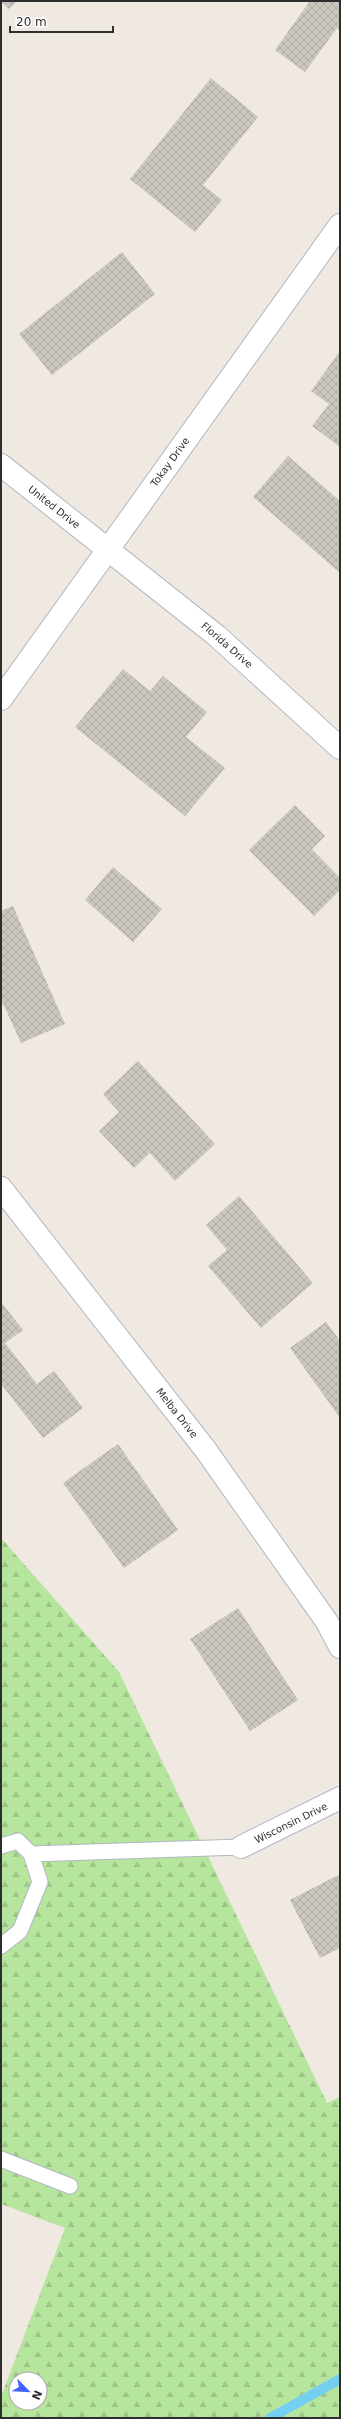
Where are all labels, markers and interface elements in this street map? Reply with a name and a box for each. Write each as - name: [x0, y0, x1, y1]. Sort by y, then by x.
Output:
- scale bar: [10, 8, 113, 34]
- text: 20 m: [16, 15, 47, 29]
- street label: Tokay Drive: [148, 435, 192, 490]
- street label: United Drive: [26, 483, 82, 531]
- street label: Florida Drive: [199, 620, 255, 670]
- street label: Melba Drive: [154, 1386, 200, 1440]
- street label: Wisconsin Drive: [253, 1801, 329, 1845]
- north arrow: [8, 2371, 48, 2411]
- text: N: [29, 2388, 44, 2402]

